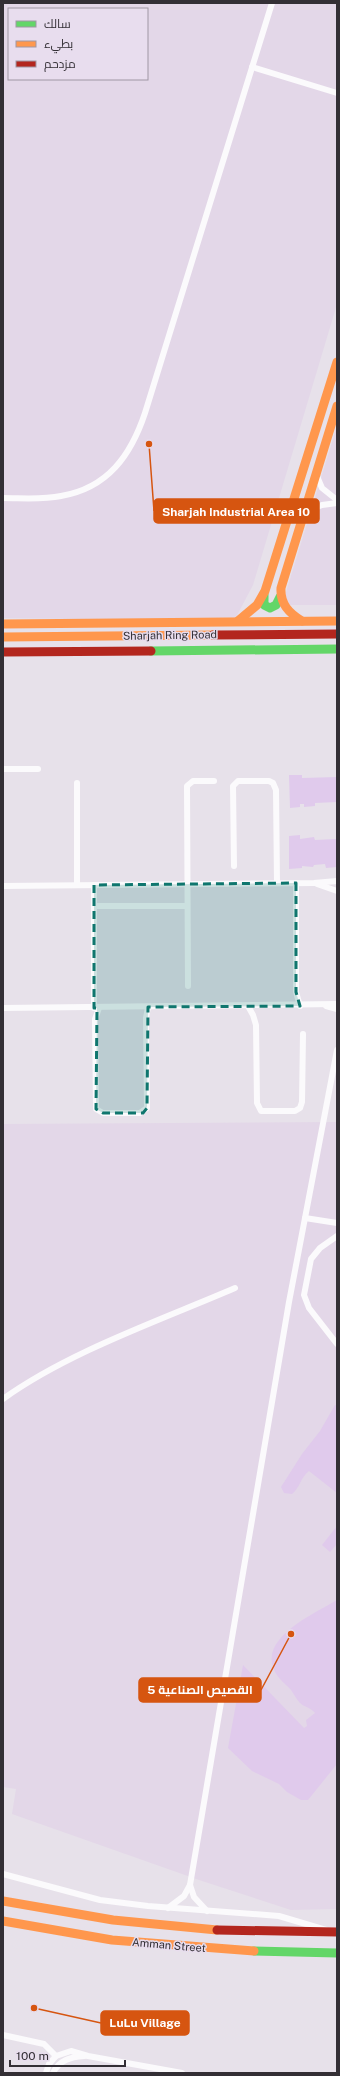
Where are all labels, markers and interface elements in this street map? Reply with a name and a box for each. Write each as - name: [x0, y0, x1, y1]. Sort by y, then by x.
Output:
- legend: [8, 8, 148, 80]
- text: سالك: [44, 17, 71, 31]
- text: بطيء: [44, 37, 73, 54]
- text: مزدحم: [44, 57, 76, 72]
- callout: Sharjah Industrial Area 10: [154, 499, 319, 523]
- text: Sharjah Industrial Area 10: [162, 505, 310, 519]
- street label: Sharjah Ring Road: [123, 628, 217, 642]
- callout: القصيص الصناعية 5: [139, 1678, 261, 1702]
- text: القصيص الصناعية 5: [147, 1683, 253, 1698]
- street label: Amman Street: [132, 1936, 206, 1954]
- callout: LuLu Village: [101, 2011, 189, 2035]
- text: LuLu Village: [109, 2016, 181, 2030]
- scale bar: [10, 2042, 125, 2068]
- text: 100 m: [16, 2049, 49, 2063]

